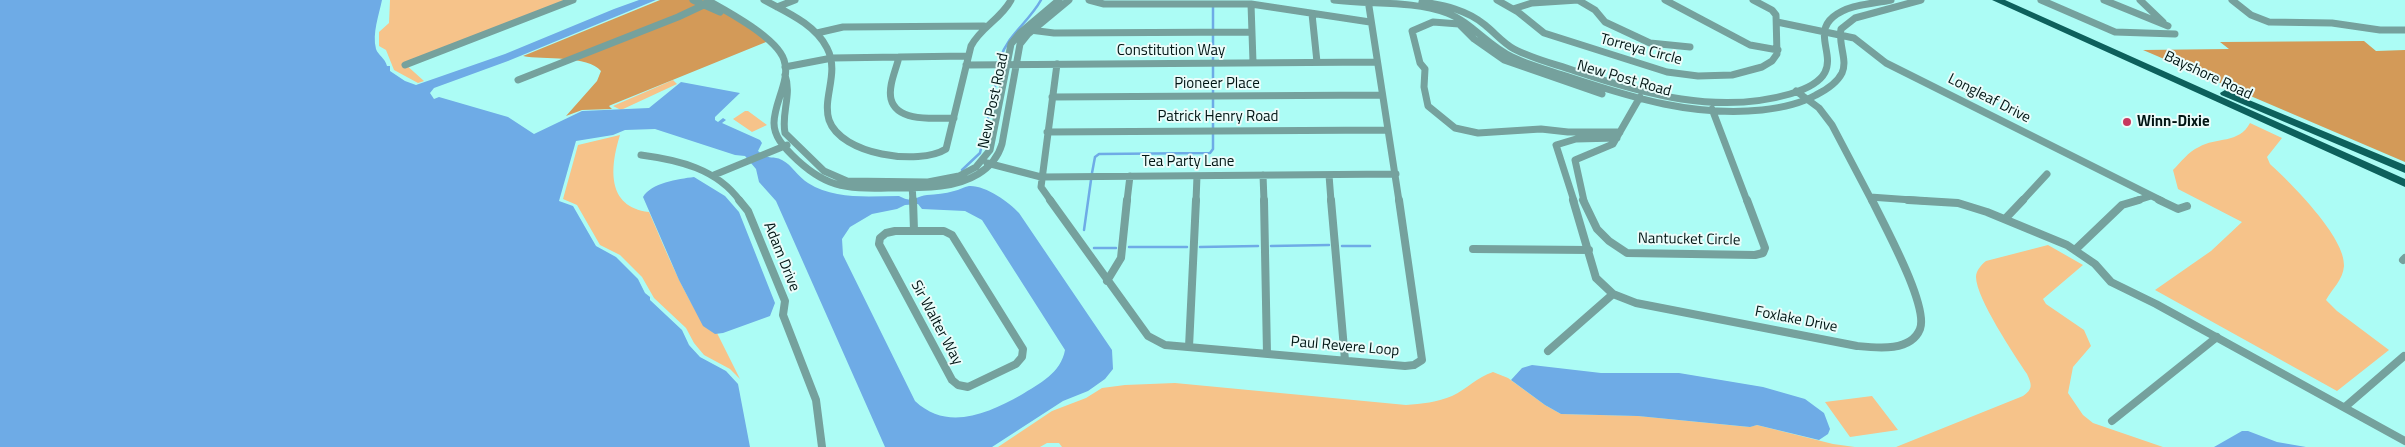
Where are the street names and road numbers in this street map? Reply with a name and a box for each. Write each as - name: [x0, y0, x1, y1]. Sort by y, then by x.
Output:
- street label: Torreya Circle: [1598, 30, 1684, 70]
- street label: Constitution Way: [1117, 42, 1225, 60]
- street label: Bayshore Road: [2161, 48, 2255, 104]
- street label: New Post Road: [975, 52, 1013, 150]
- street label: New Post Road: [1575, 57, 1673, 101]
- street label: Longleaf Drive: [1945, 70, 2033, 128]
- street label: Pioneer Place: [1174, 75, 1260, 93]
- street label: Patrick Henry Road: [1158, 108, 1278, 126]
- street label: Tea Party Lane: [1142, 153, 1234, 171]
- street label: Adam Drive: [759, 220, 803, 294]
- street label: Nantucket Circle: [1638, 230, 1740, 250]
- street label: Sir Walter Way: [906, 278, 966, 368]
- street label: Foxlake Drive: [1753, 303, 1839, 337]
- street label: Paul Revere Loop: [1290, 333, 1400, 361]

